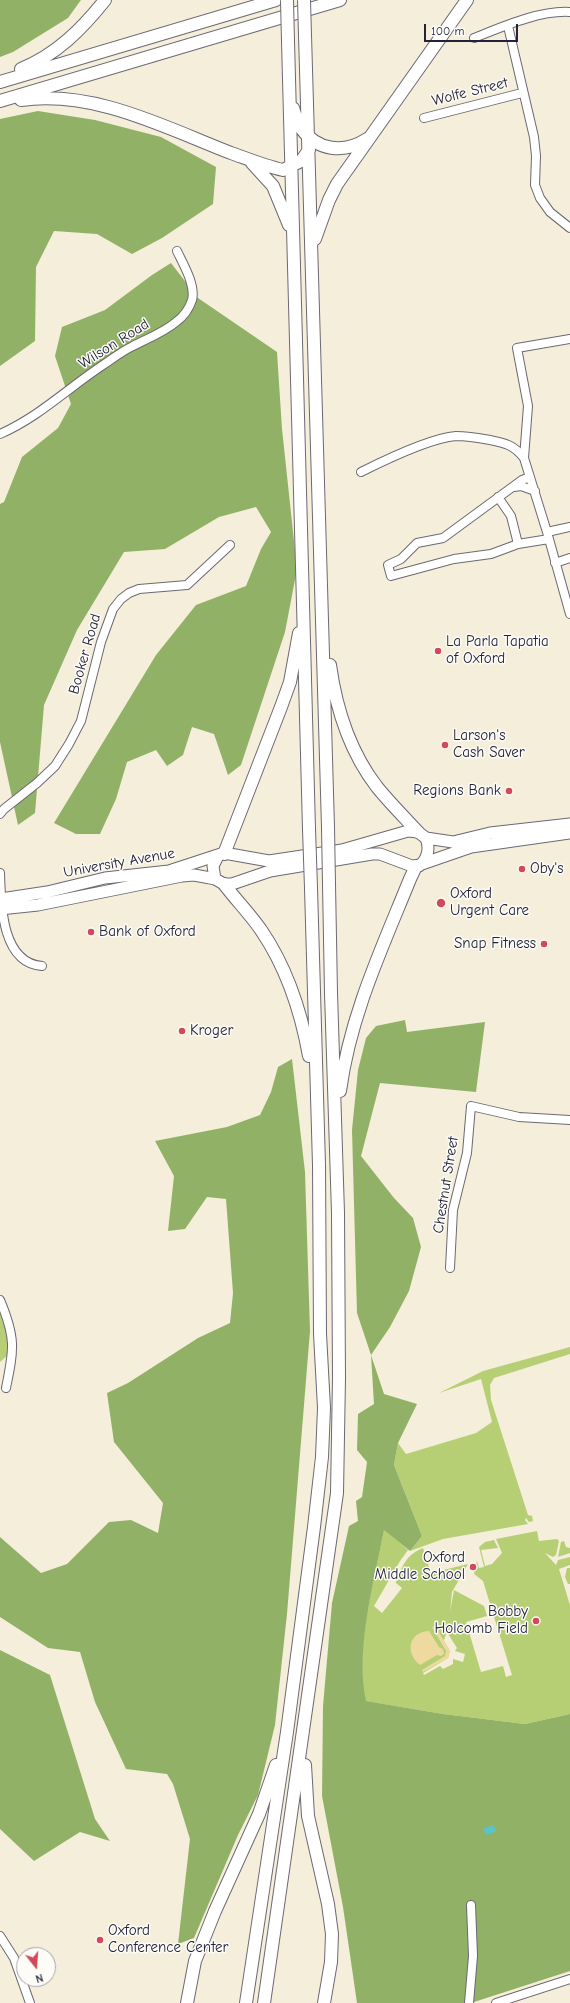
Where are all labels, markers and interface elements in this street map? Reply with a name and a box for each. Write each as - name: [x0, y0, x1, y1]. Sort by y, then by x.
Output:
- scale bar: [426, 16, 520, 42]
- text: 100 m: [431, 24, 464, 38]
- street label: Wolfe Street: [430, 74, 510, 110]
- street label: Wilson Road: [76, 315, 152, 373]
- street label: Booker Road: [65, 612, 105, 696]
- place label: La Parla Tapatia of Oxford: [446, 633, 549, 668]
- marker: La Parla Tapatia of Oxford: [433, 646, 443, 656]
- place label: Larson's Cash Saver: [453, 727, 525, 762]
- marker: Larson's Cash Saver: [440, 740, 450, 750]
- place label: Regions Bank: [413, 782, 501, 800]
- marker: Regions Bank: [504, 786, 514, 796]
- street label: University Avenue: [62, 844, 176, 882]
- place label: Oby's: [530, 860, 563, 878]
- marker: Oby's: [517, 864, 527, 874]
- place label: Oxford Urgent Care: [450, 885, 529, 920]
- marker: Oxford Urgent Care: [435, 897, 447, 909]
- place label: Bank of Oxford: [99, 923, 196, 941]
- marker: Bank of Oxford: [86, 927, 96, 937]
- place label: Snap Fitness: [454, 935, 536, 953]
- marker: Snap Fitness: [539, 939, 549, 949]
- place label: Kroger: [190, 1022, 233, 1040]
- marker: Kroger: [177, 1026, 187, 1036]
- street label: Chestnut Street: [429, 1135, 463, 1235]
- place label: Oxford Middle School: [375, 1549, 465, 1584]
- marker: Oxford Middle School: [468, 1562, 478, 1572]
- place label: Bobby Holcomb Field: [435, 1603, 528, 1638]
- marker: Bobby Holcomb Field: [531, 1616, 541, 1626]
- place label: Oxford Conference Center: [108, 1922, 228, 1957]
- marker: Oxford Conference Center: [95, 1935, 105, 1945]
- north arrow: [16, 1947, 56, 1987]
- text: N: [34, 1971, 45, 1985]

